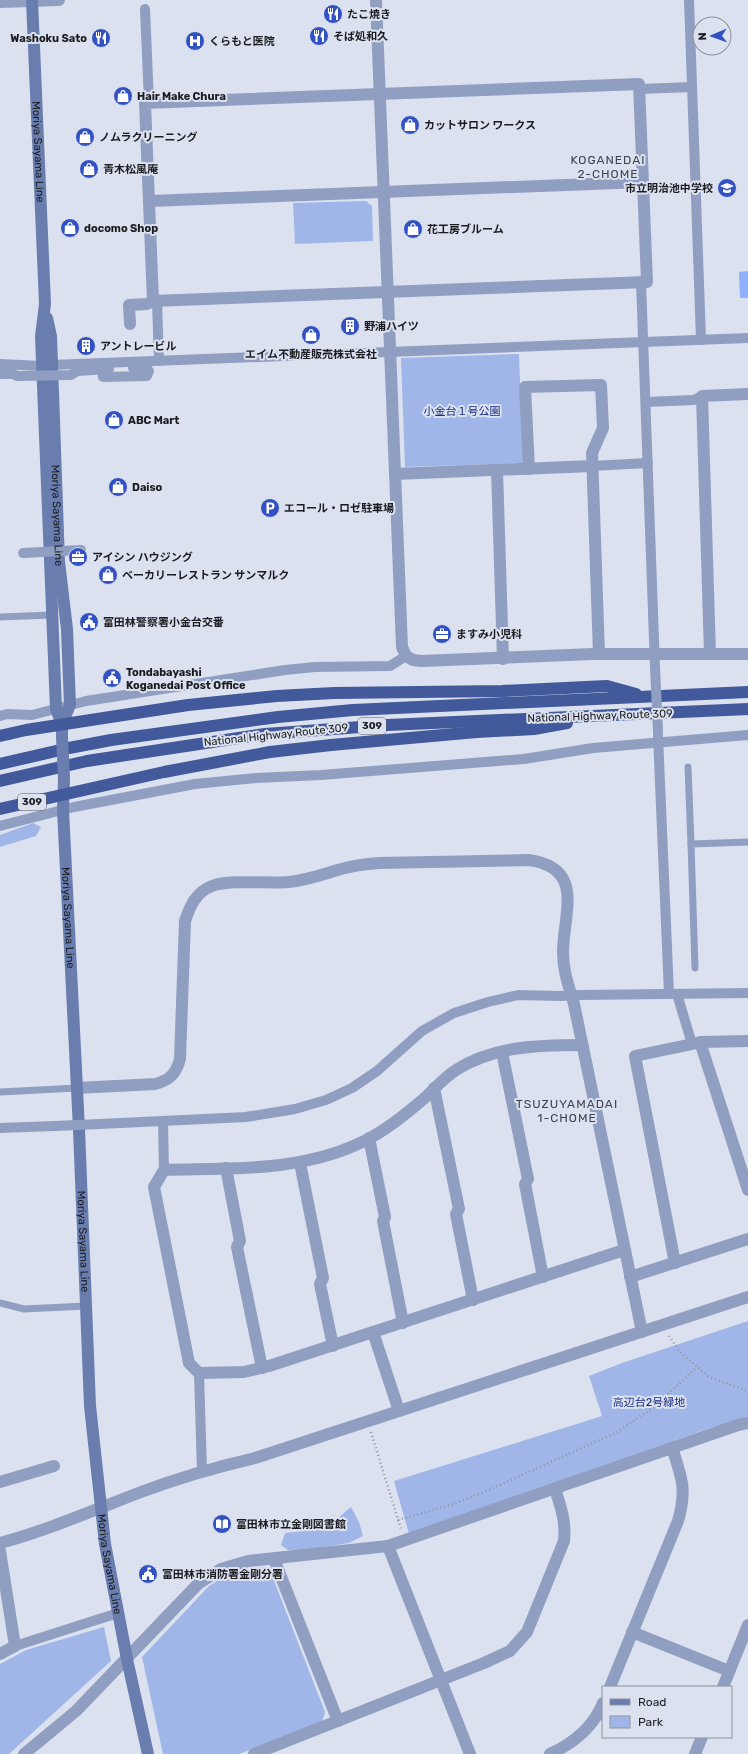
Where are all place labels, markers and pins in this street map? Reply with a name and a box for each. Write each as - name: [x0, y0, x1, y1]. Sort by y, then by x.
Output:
- restaurant icon: たこ焼き: [322, 3, 344, 25]
- place label: たこ焼き: [347, 8, 391, 21]
- restaurant icon: そば処和久: [308, 25, 330, 47]
- restaurant icon: Washoku Sato: [90, 27, 112, 49]
- hospital icon: くらもと医院: [184, 30, 206, 52]
- place label: そば処和久: [333, 30, 388, 43]
- place label: Washoku Sato: [10, 32, 87, 45]
- place label: くらもと医院: [209, 35, 275, 48]
- shop icon: Hair Make Chura: [112, 85, 134, 107]
- place label: Hair Make Chura: [137, 90, 226, 103]
- shop icon: カットサロン ワークス: [399, 114, 421, 136]
- place label: カットサロン ワークス: [424, 119, 536, 132]
- shop icon: ノムラクリーニング: [74, 126, 96, 148]
- place label: ノムラクリーニング: [99, 131, 197, 144]
- shop icon: 青木松風庵: [78, 158, 100, 180]
- place label: 青木松風庵: [103, 163, 159, 176]
- school or university icon: 市立明治池中学校: [716, 177, 738, 199]
- place label: 市立明治池中学校: [625, 182, 713, 195]
- shop icon: docomo Shop: [59, 217, 81, 239]
- shop icon: 花工房ブルーム: [402, 218, 424, 240]
- place label: docomo Shop: [84, 222, 158, 235]
- place label: 花工房ブルーム: [427, 223, 504, 236]
- building icon: 野浦ハイツ: [339, 315, 361, 337]
- place label: 野浦ハイツ: [364, 320, 419, 333]
- shop icon: エイム不動産販売株式会社: [300, 324, 322, 346]
- building icon: アントレービル: [75, 335, 97, 357]
- place label: アントレービル: [100, 340, 177, 353]
- place label: エイム不動産販売株式会社: [245, 348, 377, 361]
- shop icon: ABC Mart: [103, 409, 125, 431]
- place label: ABC Mart: [128, 414, 179, 427]
- shop icon: Daiso: [107, 476, 129, 498]
- place label: Daiso: [132, 481, 163, 494]
- parking icon: エコール・ロゼ駐車場: [259, 497, 281, 519]
- place label: エコール・ロゼ駐車場: [284, 502, 394, 515]
- office icon: アイシン ハウジング: [67, 546, 89, 568]
- place label: アイシン ハウジング: [92, 551, 193, 564]
- shop icon: ベーカリーレストラン サンマルク: [97, 564, 119, 586]
- place label: ベーカリーレストラン サンマルク: [122, 569, 289, 582]
- public building icon: 富田林警察署小金台交番: [78, 611, 100, 633]
- place label: 富田林警察署小金台交番: [103, 616, 224, 629]
- office icon: ますみ小児科: [431, 623, 453, 645]
- place label: ますみ小児科: [456, 628, 522, 641]
- place label: Tondabayashi Koganedai Post Office: [126, 666, 246, 692]
- public building icon: Tondabayashi Koganedai Post Office: [101, 667, 123, 689]
- library icon: 富田林市立金剛図書館: [211, 1513, 233, 1535]
- place label: 富田林市立金剛図書館: [236, 1518, 346, 1531]
- public building icon: 富田林市消防署金剛分署: [137, 1563, 159, 1585]
- place label: 富田林市消防署金剛分署: [162, 1568, 283, 1581]

